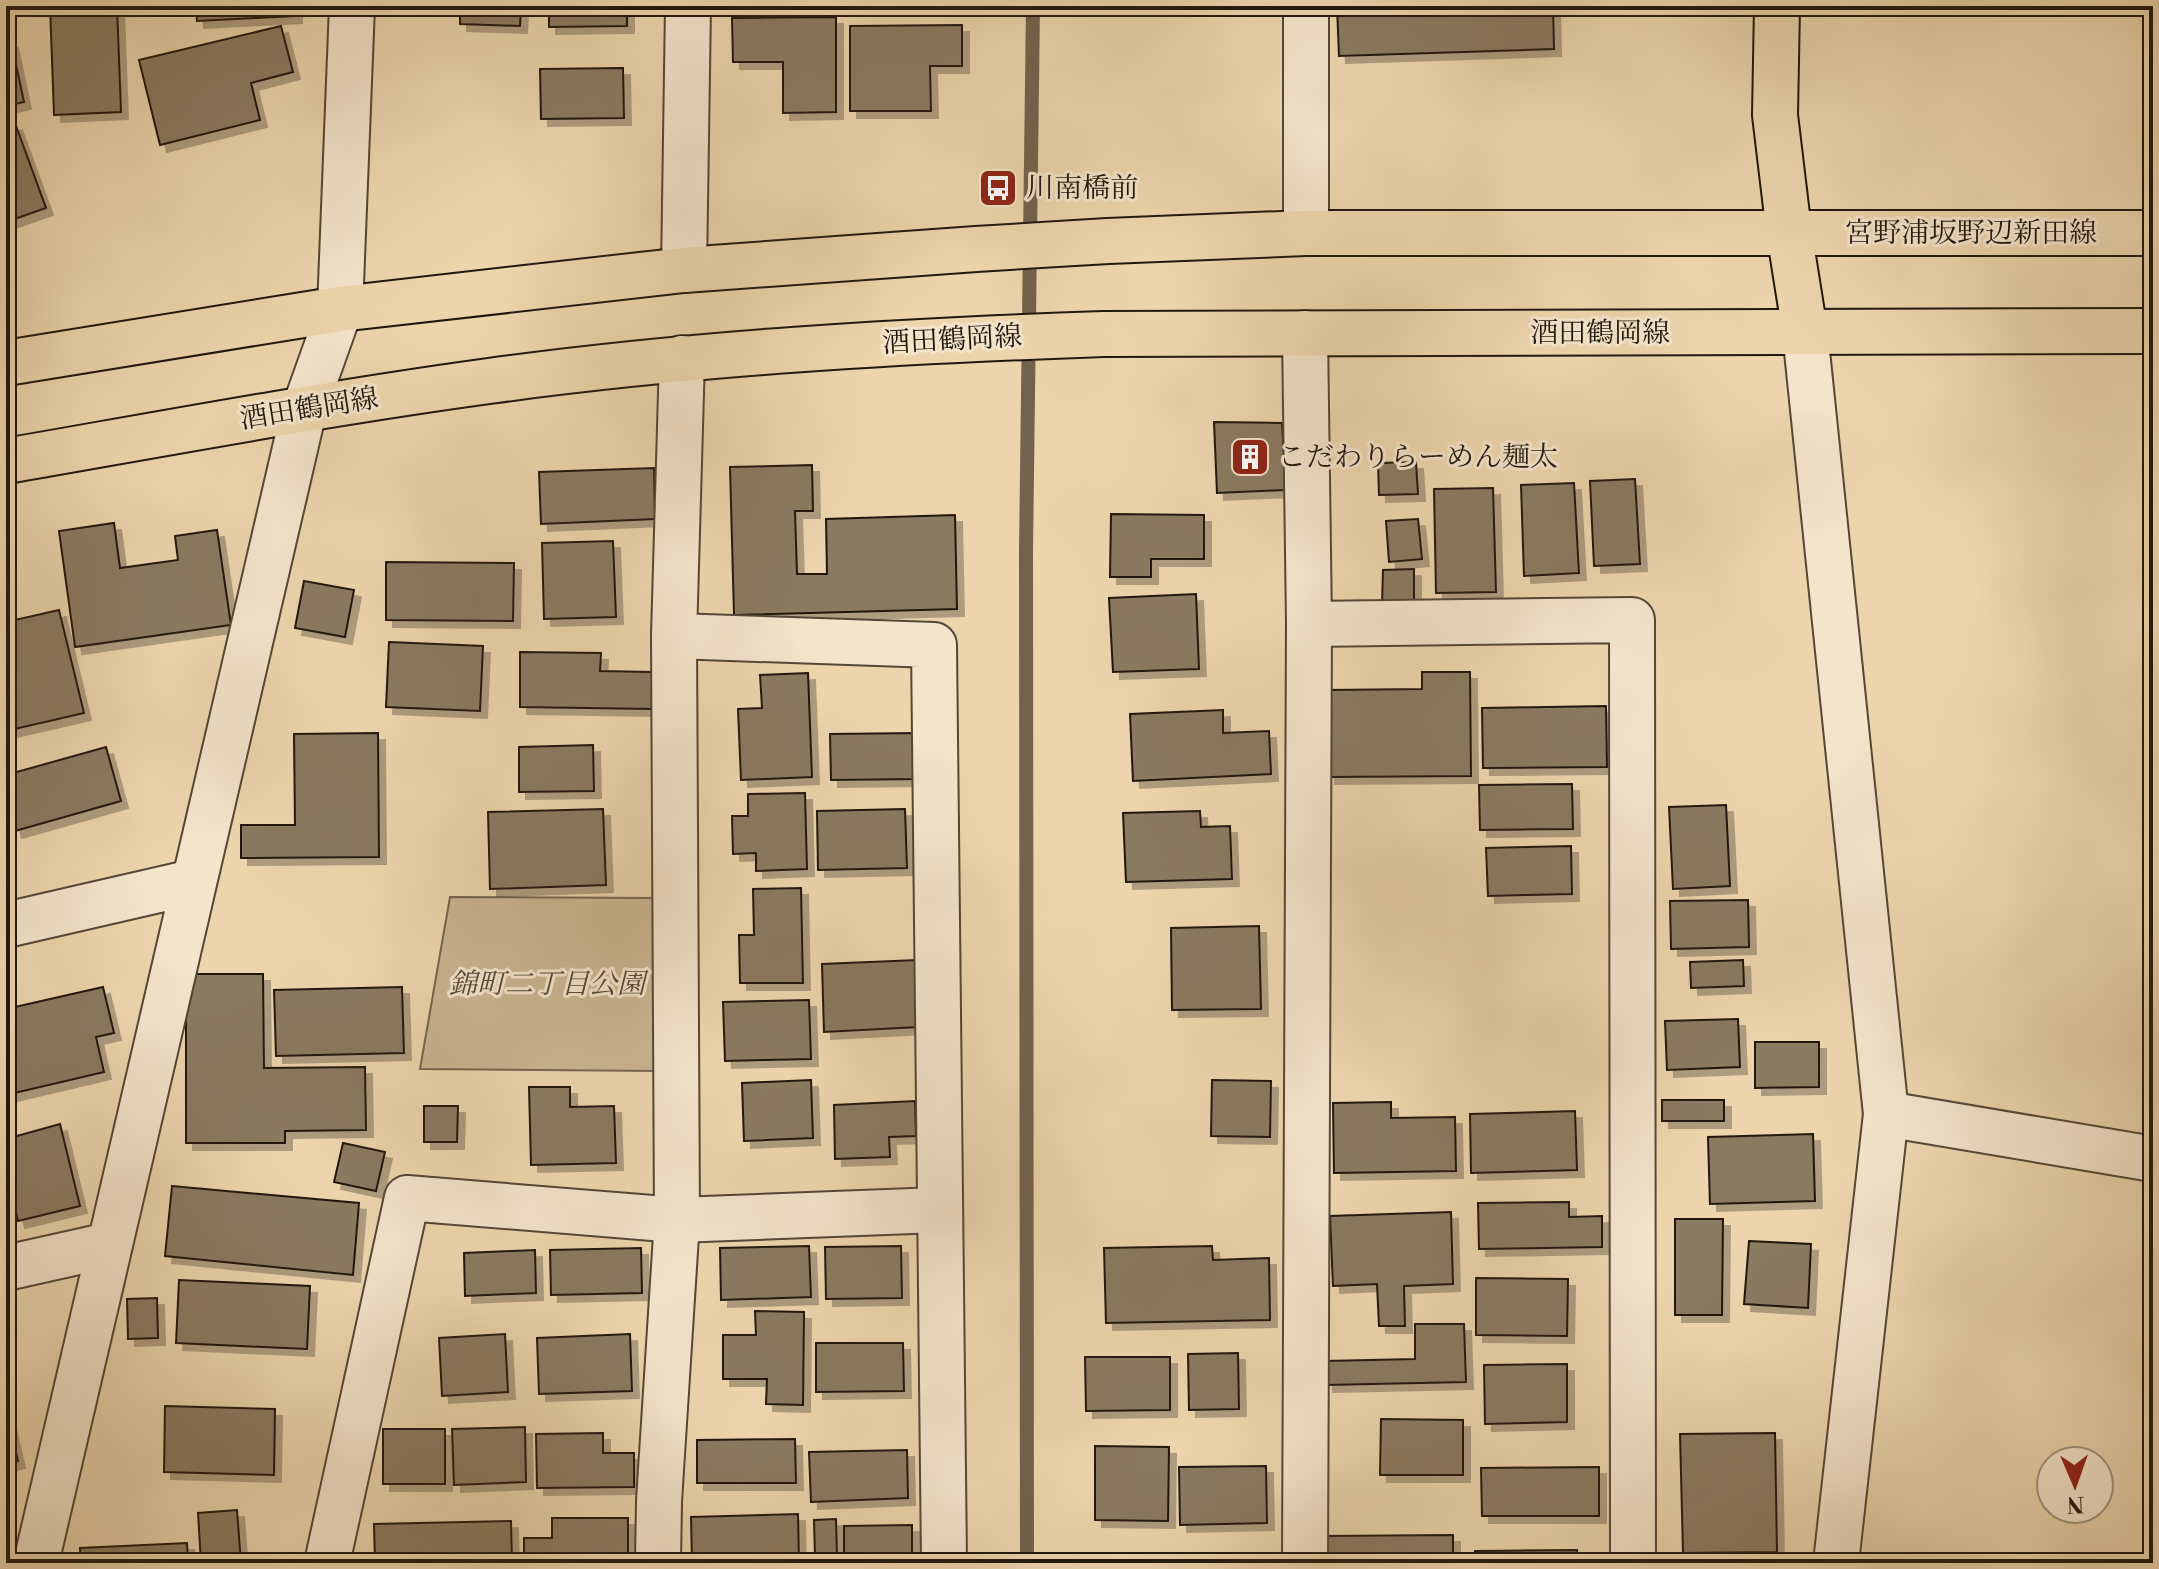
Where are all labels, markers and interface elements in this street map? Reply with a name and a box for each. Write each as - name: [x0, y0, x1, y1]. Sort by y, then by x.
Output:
- bus stop icon: 川南橋前: [977, 167, 1019, 209]
- place label: 川南橋前: [1026, 171, 1138, 206]
- street label: 宮野浦坂野辺新田線: [1845, 216, 2097, 251]
- street label: 酒田鶴岡線: [1530, 316, 1670, 351]
- street label: 酒田鶴岡線: [881, 319, 1023, 361]
- street label: 酒田鶴岡線: [237, 381, 381, 437]
- building icon: こだわりらーめん麺太: [1229, 436, 1271, 478]
- place label: こだわりらーめん麺太: [1278, 440, 1558, 475]
- park label: 錦町二丁目公園: [449, 967, 649, 1002]
- north arrow: [2035, 1445, 2115, 1525]
- text: N: [2066, 1490, 2085, 1517]

